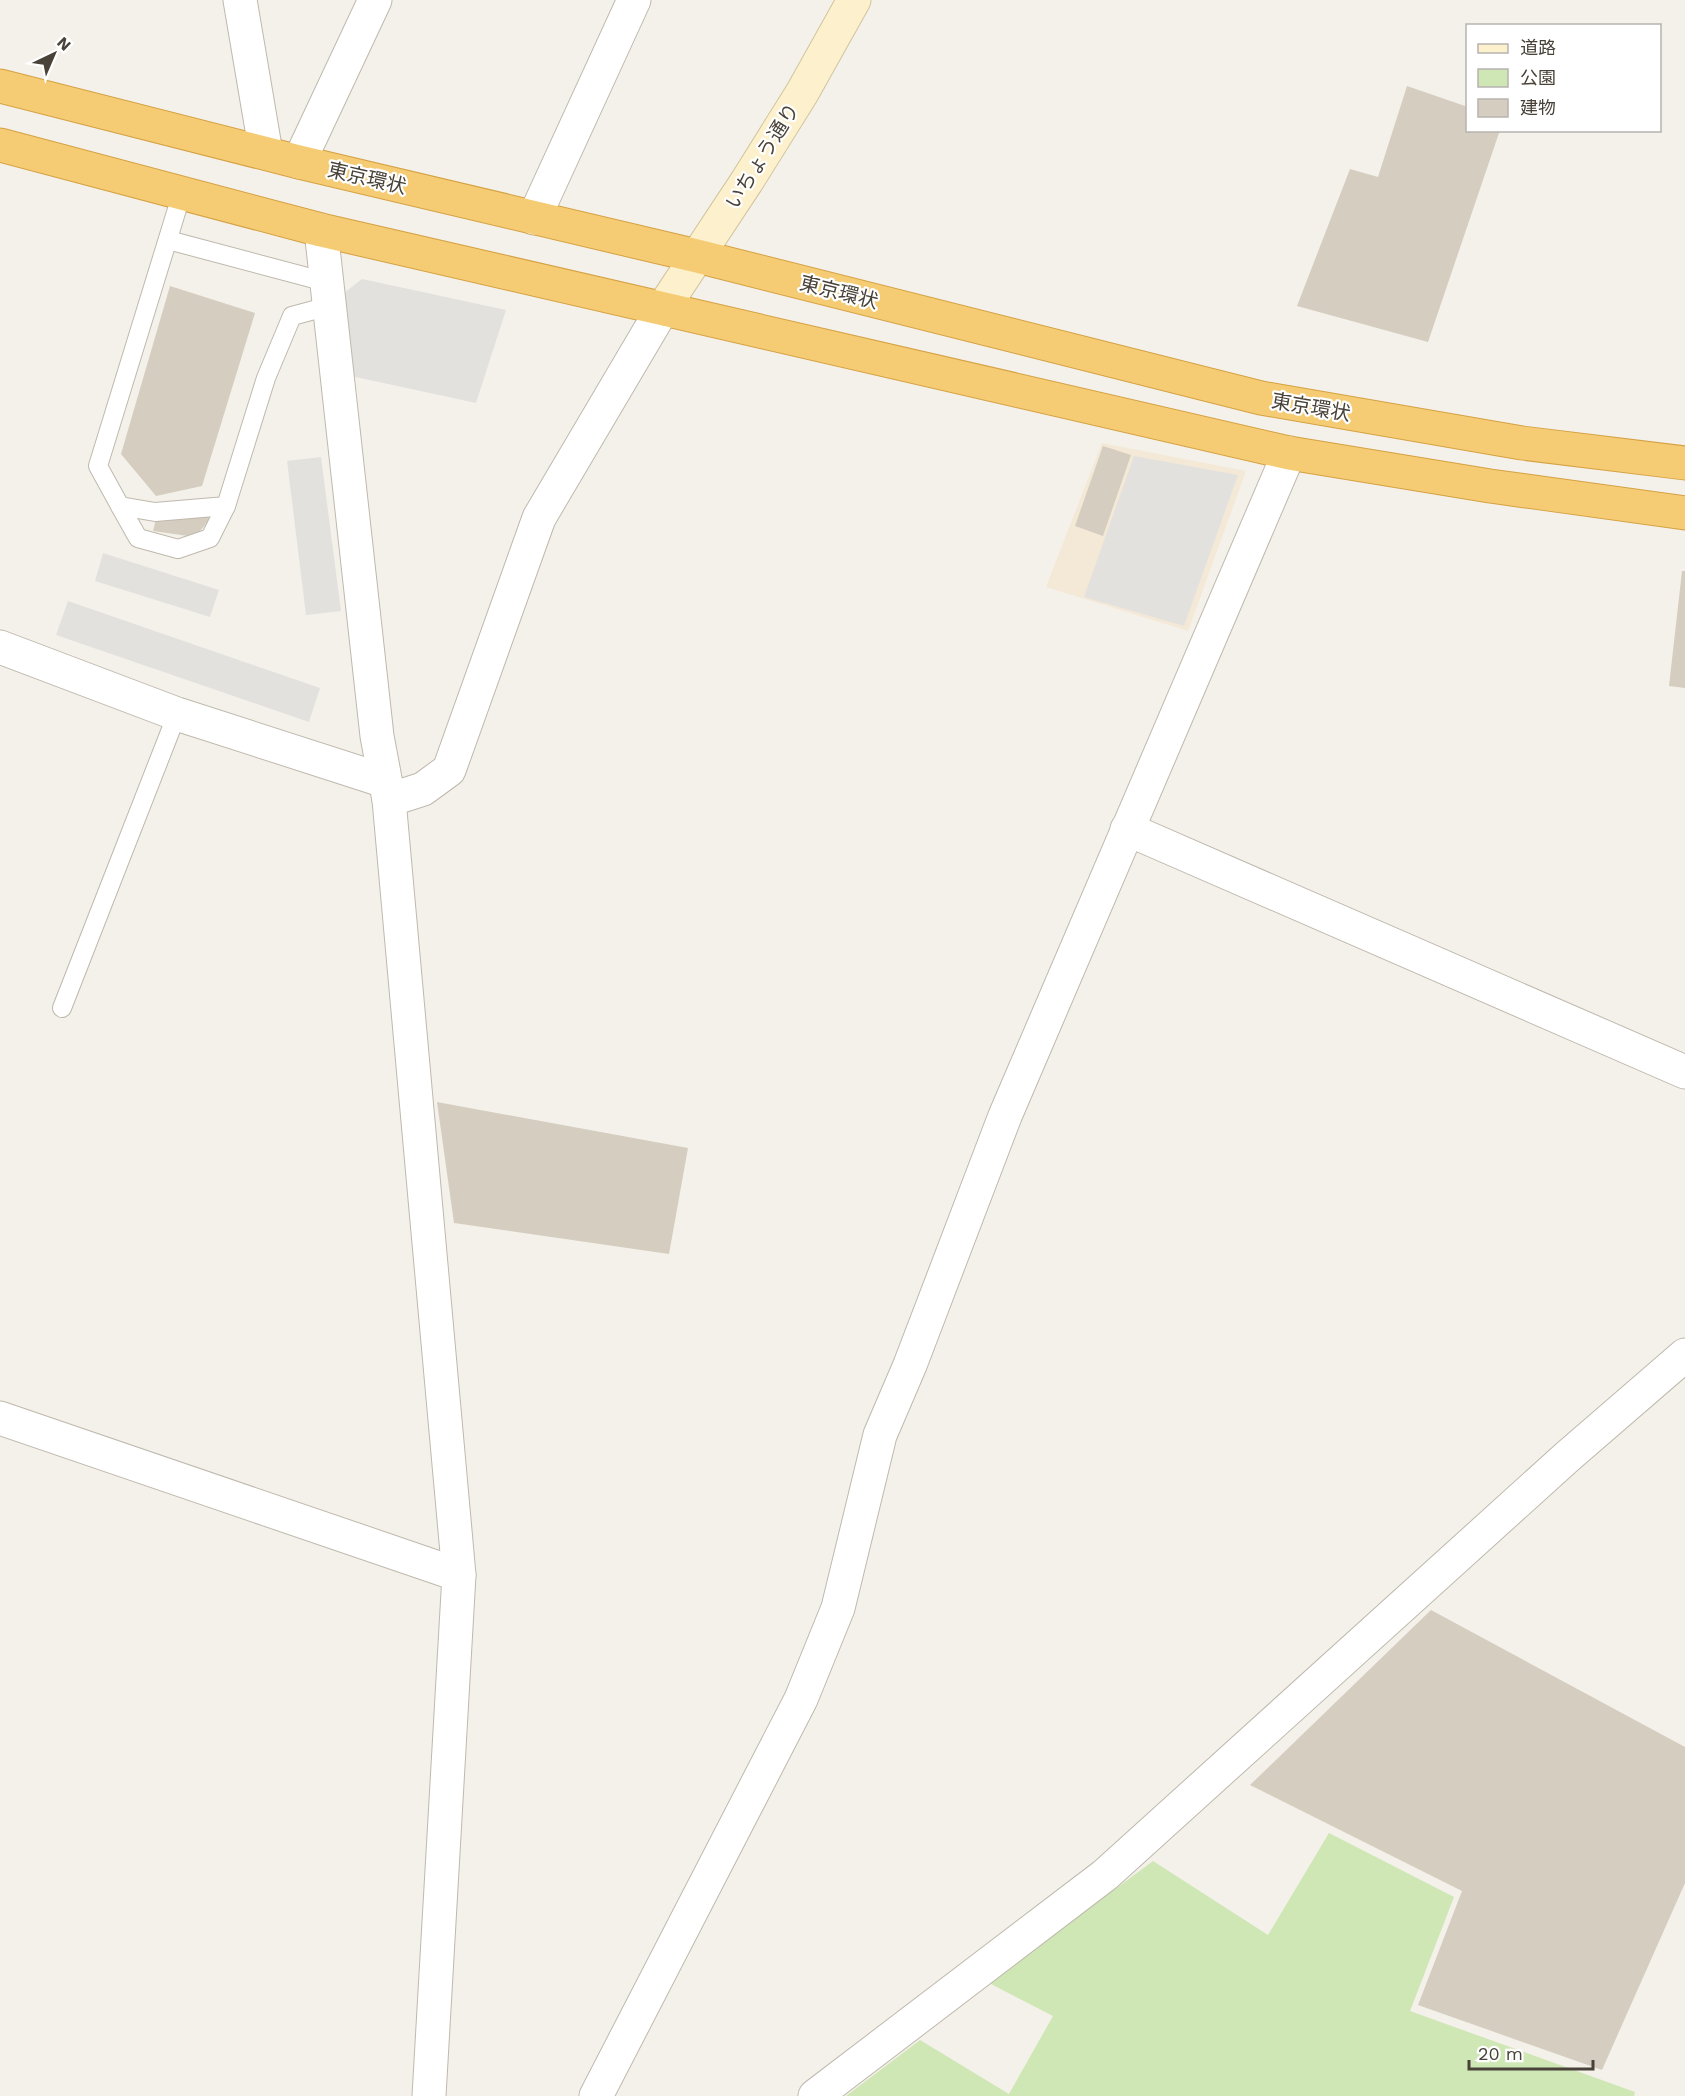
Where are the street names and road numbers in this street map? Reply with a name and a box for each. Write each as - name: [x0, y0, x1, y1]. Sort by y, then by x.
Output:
- street label: いちょう通り: [720, 99, 804, 213]
- street label: 東京環状: [325, 157, 409, 199]
- street label: 東京環状: [797, 271, 881, 313]
- street label: 東京環状: [1270, 388, 1352, 426]

